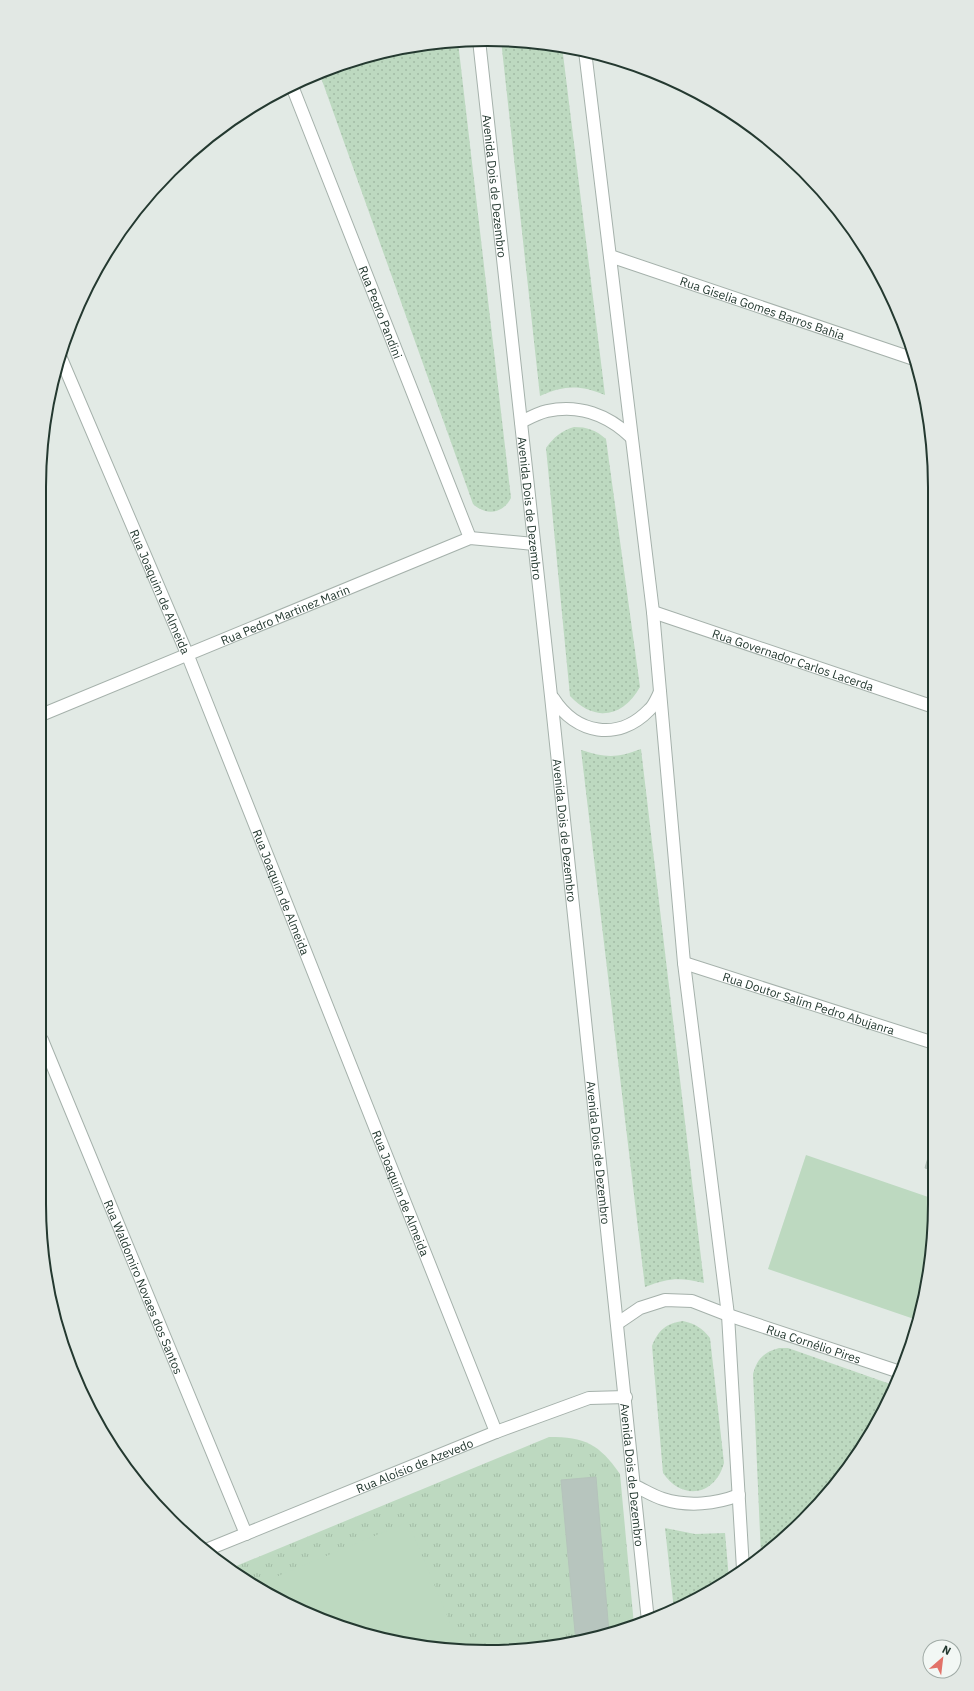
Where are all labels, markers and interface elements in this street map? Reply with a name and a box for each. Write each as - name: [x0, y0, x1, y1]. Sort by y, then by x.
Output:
- street label: Avenida Dois de Dezembro: [480, 114, 510, 259]
- street label: Rua Pedro Pandini: [356, 263, 406, 361]
- street label: Rua Giselia Gomes Barros Bahia: [678, 273, 847, 343]
- street label: Avenida Dois de Dezembro: [515, 436, 546, 581]
- street label: Rua Joaquim de Almeida: [127, 527, 194, 657]
- street label: Rua Pedro Martinez Marin: [218, 581, 352, 648]
- street label: Rua Governador Carlos Lacerda: [711, 625, 876, 694]
- street label: Avenida Dois de Dezembro: [550, 758, 580, 903]
- street label: Rua Joaquim de Almeida: [250, 827, 314, 958]
- street label: Rua Doutor Salim Pedro Abujanra: [721, 968, 897, 1038]
- street label: Avenida Dois de Dezembro: [584, 1080, 614, 1225]
- street label: Rua Joaquim de Almeida: [369, 1128, 433, 1259]
- street label: Rua Waldomiro Novaes dos Santos: [101, 1197, 187, 1376]
- street label: Rua Cornélio Pires: [765, 1321, 863, 1366]
- street label: Avenida Dois de Dezembro: [618, 1402, 648, 1547]
- street label: Rua Aloísio de Azevedo: [354, 1435, 475, 1496]
- north arrow: [922, 1639, 962, 1679]
- text: N: [940, 1642, 954, 1658]

